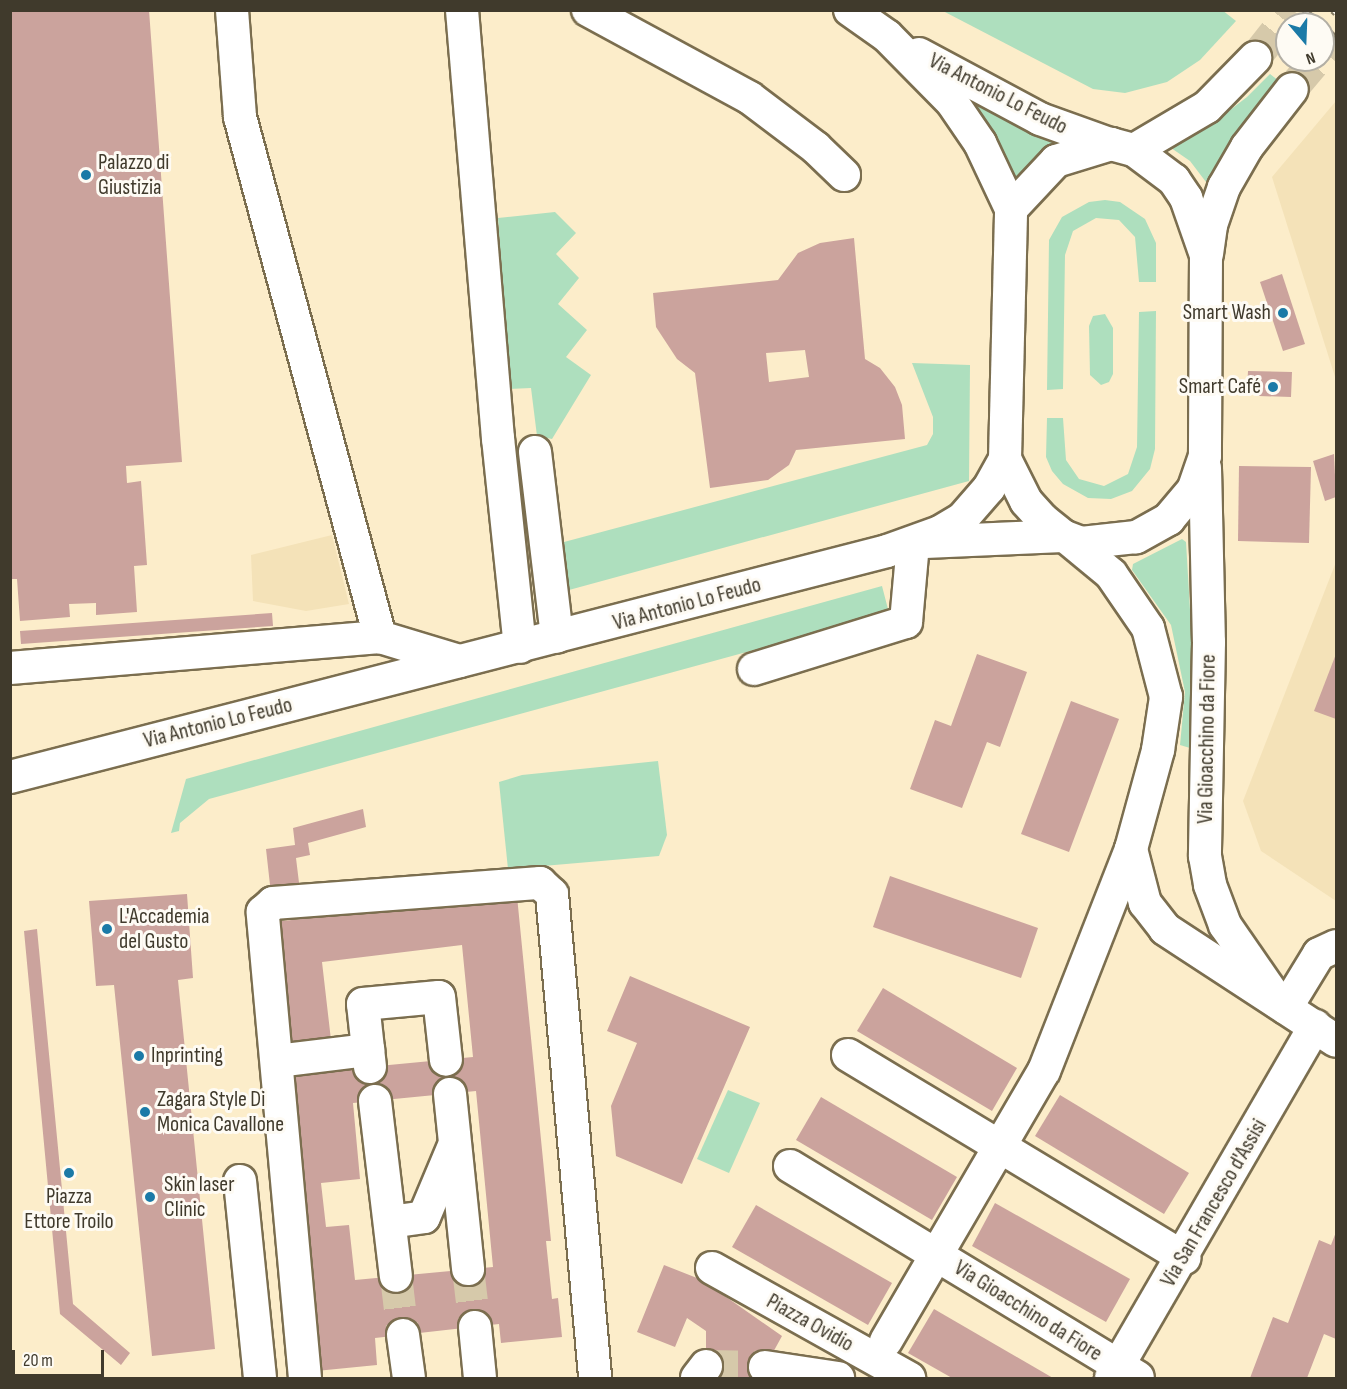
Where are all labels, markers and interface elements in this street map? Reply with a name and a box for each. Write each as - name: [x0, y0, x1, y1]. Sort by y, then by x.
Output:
- north arrow: [1275, 12, 1335, 72]
- text: N: [1303, 47, 1318, 68]
- street label: Via Antonio Lo Feudo: [924, 48, 1072, 140]
- place label: Palazzo di Giustizia: [98, 149, 169, 200]
- marker: Palazzo di Giustizia: [79, 168, 93, 182]
- place label: Smart Wash: [1183, 300, 1271, 326]
- marker: Smart Wash: [1276, 306, 1290, 320]
- place label: Smart Café: [1179, 374, 1261, 400]
- marker: Smart Café: [1266, 380, 1280, 394]
- street label: Via Antonio Lo Feudo: [610, 572, 764, 636]
- street label: Via Gioacchino da Fiore: [1192, 654, 1222, 824]
- street label: Via Antonio Lo Feudo: [141, 692, 295, 754]
- place label: L'Accademia del Gusto: [119, 903, 209, 954]
- marker: L'Accademia del Gusto: [100, 922, 114, 936]
- place label: Inprinting: [151, 1043, 223, 1069]
- marker: Inprinting: [132, 1049, 146, 1063]
- place label: Zagara Style Di Monica Cavallone: [157, 1086, 284, 1138]
- marker: Zagara Style Di Monica Cavallone: [138, 1105, 152, 1119]
- street label: Via San Francesco d'Assisi: [1155, 1114, 1273, 1292]
- marker: Piazza Ettore Troilo: [62, 1166, 76, 1180]
- place label: Skin laser Clinic: [164, 1171, 234, 1222]
- place label: Piazza Ettore Troilo: [24, 1183, 114, 1234]
- marker: Skin laser Clinic: [141, 1188, 159, 1206]
- street label: Via Gioacchino da Fiore: [949, 1255, 1107, 1367]
- street label: Piazza Ovidio: [762, 1288, 858, 1358]
- scale bar: [15, 1338, 106, 1376]
- text: 20 m: [23, 1350, 53, 1371]

